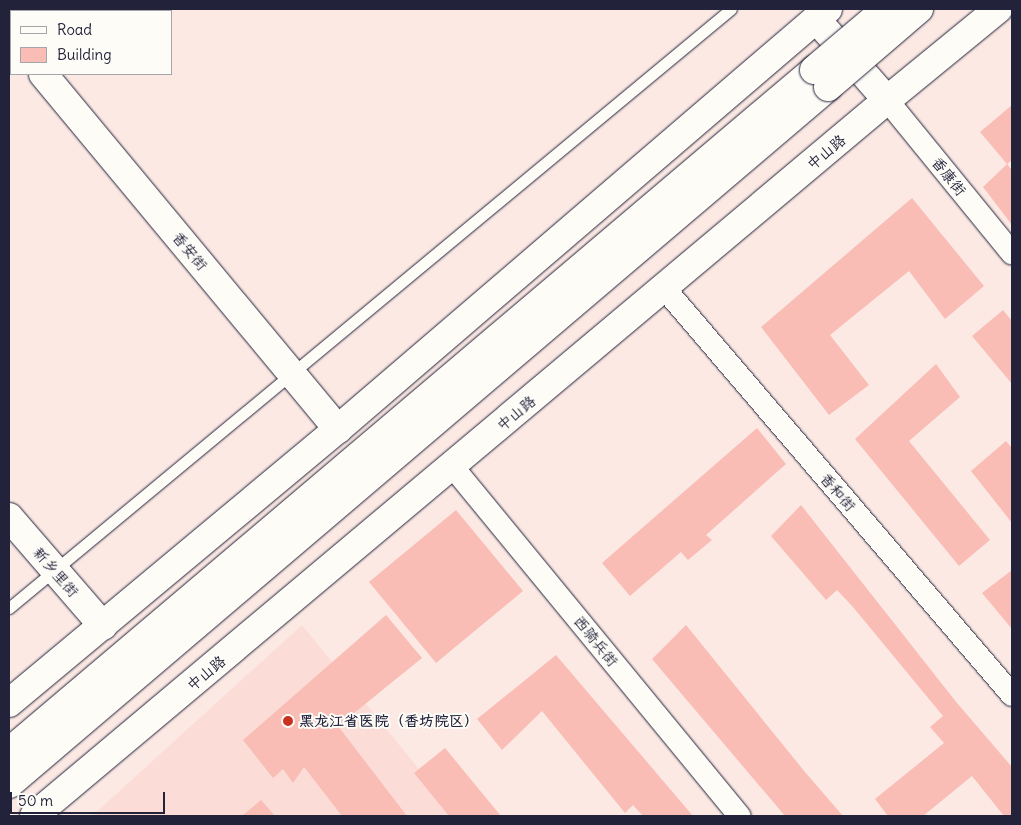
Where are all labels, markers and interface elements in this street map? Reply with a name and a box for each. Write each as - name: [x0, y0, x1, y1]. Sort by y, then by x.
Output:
- legend: [10, 10, 172, 75]
- text: Road: [57, 20, 92, 39]
- text: Building: [57, 45, 112, 64]
- street label: 中山路: [803, 131, 849, 173]
- street label: 香康街: [928, 153, 970, 199]
- street label: 香安街: [169, 228, 211, 274]
- street label: 中山路: [493, 392, 539, 434]
- street label: 香和街: [816, 469, 860, 515]
- street label: 新乡里街: [30, 543, 82, 601]
- street label: 西骑兵街: [570, 612, 622, 670]
- street label: 中山路: [183, 652, 229, 694]
- place label: 黑龙江省医院（香坊院区）: [299, 712, 479, 730]
- marker: 黑龙江省医院（香坊院区）: [281, 714, 295, 728]
- scale bar: [12, 782, 168, 814]
- text: 50 m: [18, 791, 53, 810]

